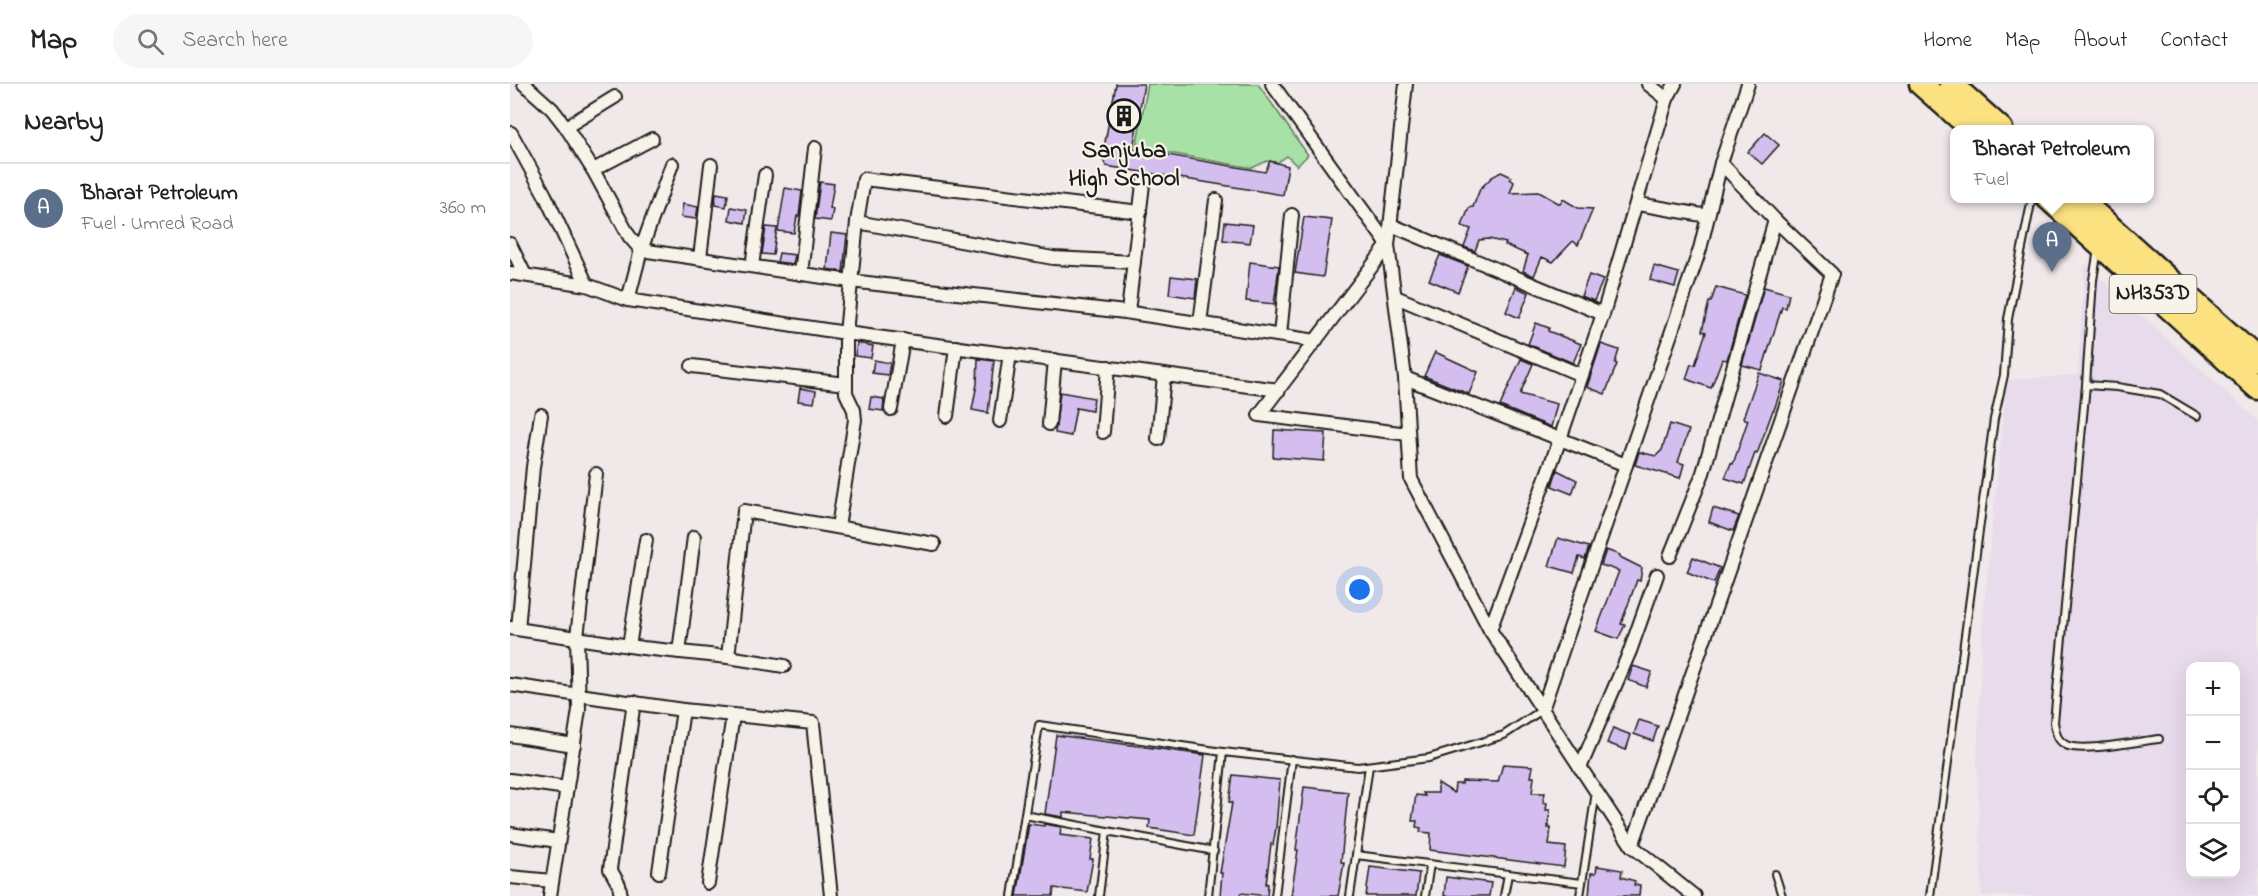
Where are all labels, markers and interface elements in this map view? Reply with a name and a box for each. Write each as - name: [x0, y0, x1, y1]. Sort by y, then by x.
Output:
- search box: [113, 14, 533, 68]
- text: Map: [30, 21, 77, 62]
- icon: search: [134, 25, 167, 58]
- text: Search here: [182, 25, 288, 57]
- text: Home: [1923, 26, 1972, 56]
- text: Map: [2005, 26, 2040, 56]
- text: About: [2073, 26, 2127, 56]
- text: Contact: [2160, 26, 2228, 56]
- building icon: Sanjuba High School: [1106, 98, 1142, 134]
- text: Nearby: [24, 104, 103, 142]
- popup: [1950, 125, 2154, 203]
- place label: Sanjuba High School: [1068, 134, 1180, 198]
- text: Bharat Petroleum: [1974, 134, 2130, 166]
- text: Fuel: [1974, 166, 2009, 195]
- text: Bharat Petroleum: [81, 178, 238, 210]
- text: A: [37, 194, 50, 223]
- text: 360 m: [440, 194, 486, 223]
- text: Fuel · Umred Road: [81, 210, 234, 239]
- pin: A: [2032, 222, 2072, 272]
- road number: NH353D: [2110, 275, 2196, 313]
- your location: [1345, 575, 1374, 604]
- map controls: [2186, 662, 2240, 878]
- button: +: [2186, 662, 2240, 716]
- button: −: [2186, 716, 2240, 770]
- button: locate: [2186, 770, 2240, 824]
- button: layers: [2186, 824, 2240, 878]

